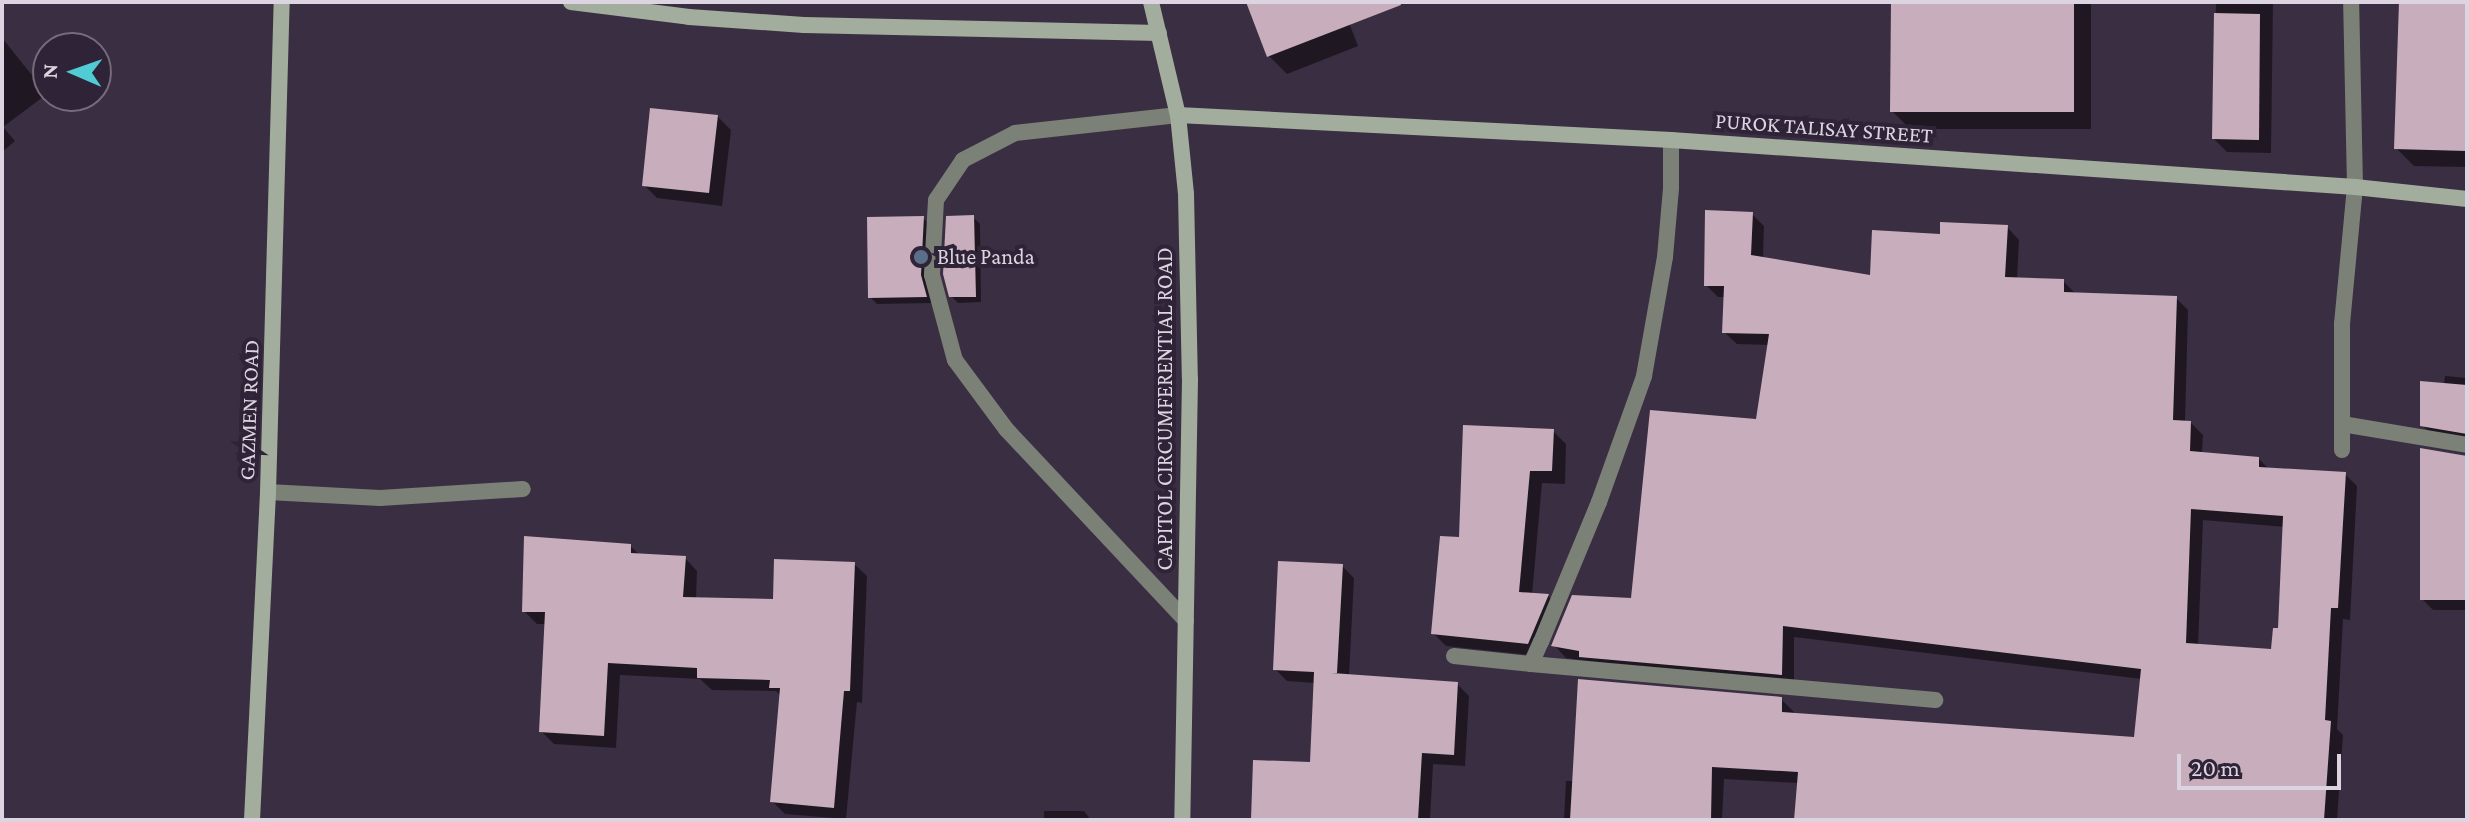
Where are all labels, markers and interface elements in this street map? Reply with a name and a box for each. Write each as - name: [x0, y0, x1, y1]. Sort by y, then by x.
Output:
- north arrow: [32, 32, 112, 112]
- text: N: [37, 63, 62, 79]
- street label: PUROK TALISAY STREET: [1714, 107, 1934, 149]
- place label: Blue Panda: [937, 244, 1035, 270]
- street label: CAPITOL CIRCUMFERENTIAL ROAD: [1152, 247, 1178, 571]
- marker: Blue Panda: [912, 248, 930, 266]
- street label: GAZMEN ROAD: [233, 339, 265, 481]
- scale bar: [2181, 738, 2345, 788]
- text: 20 m: [2191, 754, 2240, 781]

